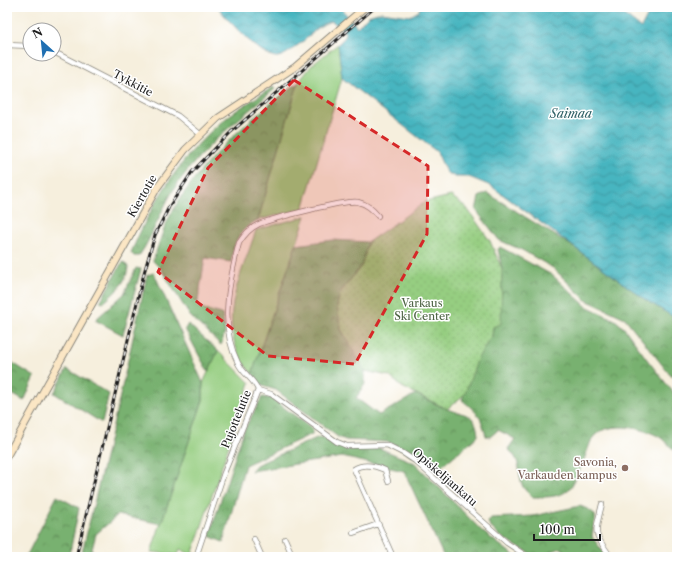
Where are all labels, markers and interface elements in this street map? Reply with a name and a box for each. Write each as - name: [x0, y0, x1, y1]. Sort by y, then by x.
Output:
- north arrow: [22, 22, 62, 62]
- text: N: [30, 24, 45, 41]
- street label: Tykkitie: [111, 67, 155, 99]
- water label: Saimaa: [549, 106, 592, 121]
- street label: Kiertotie: [124, 172, 160, 220]
- park label: Varkaus Ski Center: [394, 296, 450, 323]
- street label: Pujottelutie: [218, 388, 254, 450]
- street label: Opiskelijankatu: [410, 445, 480, 509]
- place label: Savonia, Varkauden kampus: [517, 455, 617, 482]
- marker: Savonia, Varkauden kampus: [620, 463, 630, 473]
- scale bar: [534, 516, 600, 542]
- text: 100 m: [540, 522, 575, 537]

